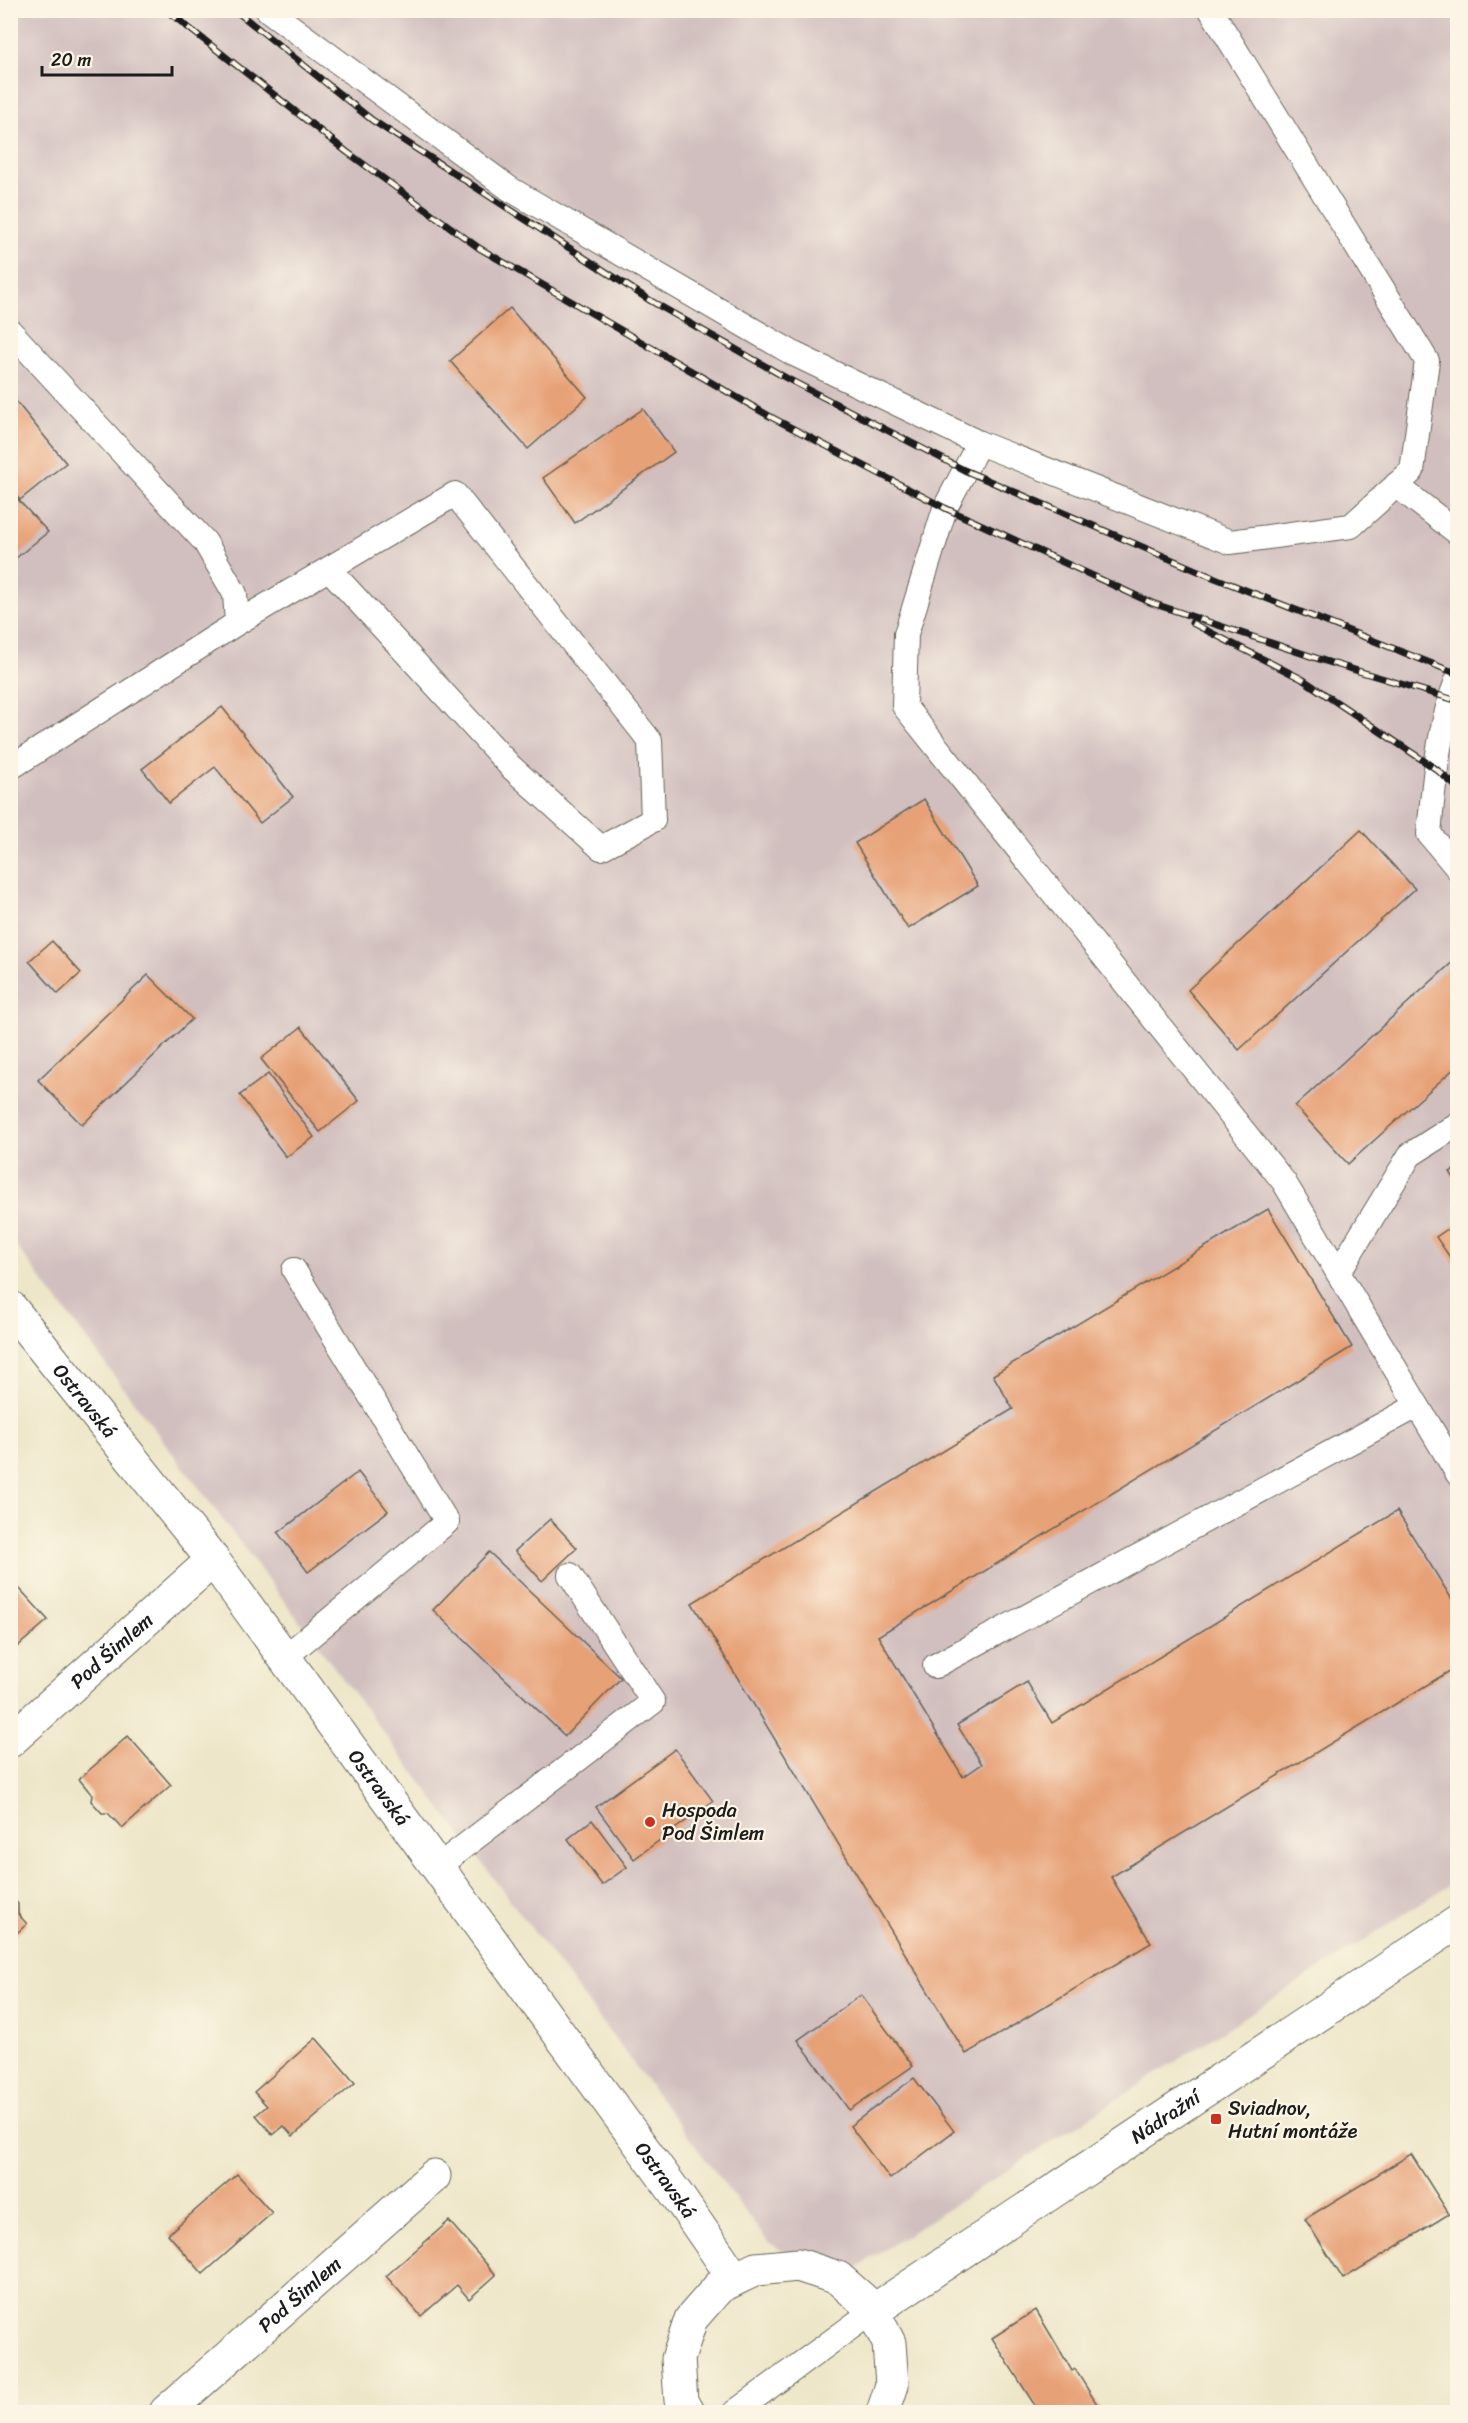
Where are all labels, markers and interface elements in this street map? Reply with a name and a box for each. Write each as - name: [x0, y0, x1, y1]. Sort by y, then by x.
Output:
- scale bar: [42, 39, 172, 77]
- text: 20 m: [51, 44, 91, 76]
- street label: Ostravská: [43, 1355, 126, 1446]
- street label: Pod Šimlem: [62, 1604, 162, 1698]
- street label: Ostravská: [339, 1742, 419, 1834]
- place label: Hospoda Pod Šimlem: [662, 1793, 764, 1851]
- marker: Hospoda Pod Šimlem: [643, 1815, 657, 1829]
- street label: Nádražní: [1123, 2079, 1210, 2153]
- place label: Sviadnov, Hutní montáže: [1228, 2091, 1358, 2149]
- marker: Sviadnov, Hutní montáže: [1209, 2112, 1223, 2126]
- street label: Ostravská: [625, 2134, 705, 2226]
- street label: Pod Šimlem: [250, 2248, 350, 2342]

